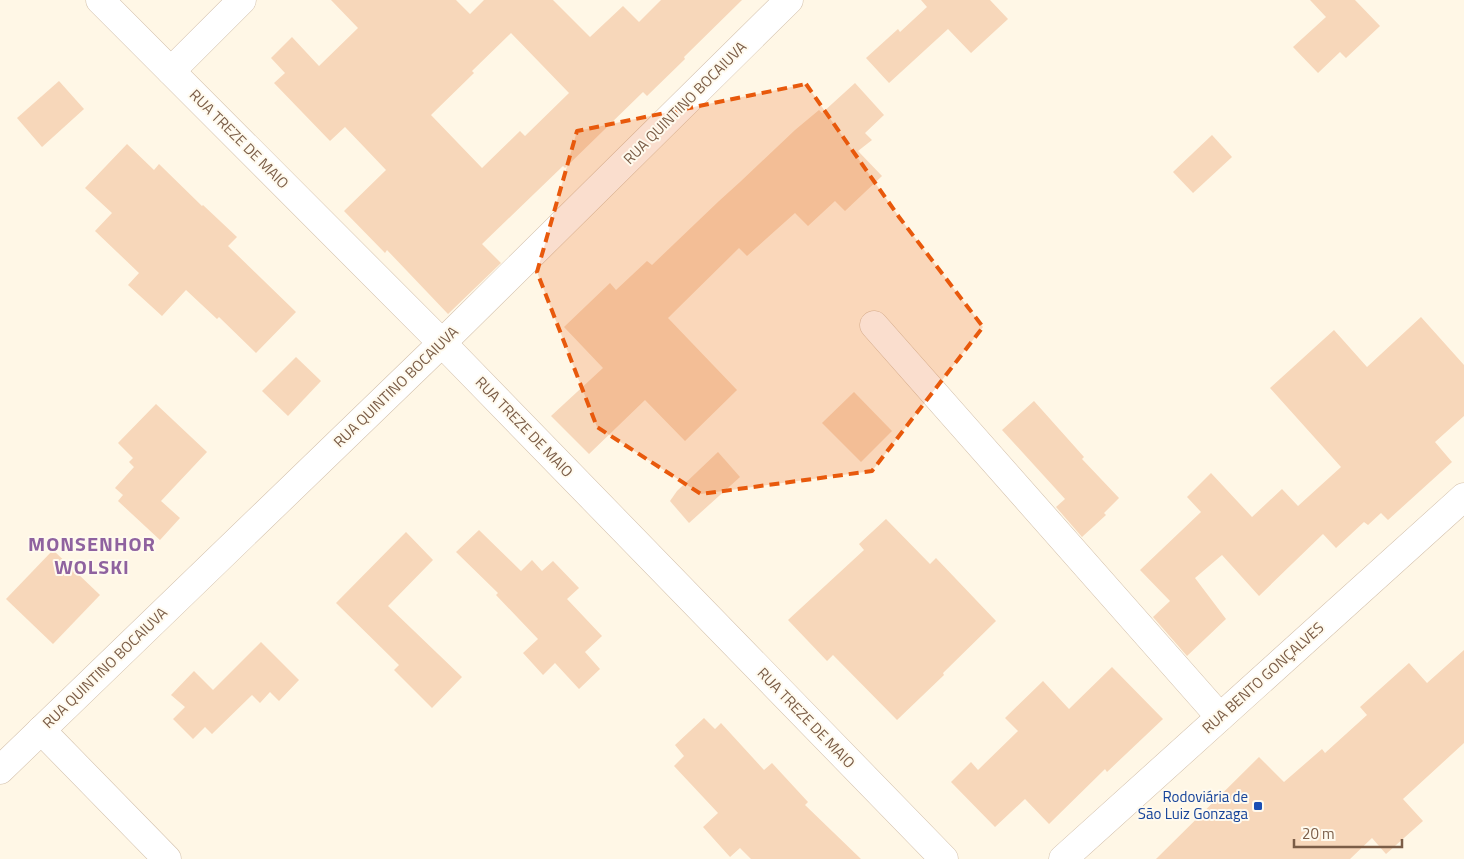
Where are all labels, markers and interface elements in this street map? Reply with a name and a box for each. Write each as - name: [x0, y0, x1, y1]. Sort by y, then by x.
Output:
- street label: RUA QUINTINO BOCAIUVA: [618, 36, 752, 170]
- street label: RUA TREZE DE MAIO: [184, 84, 294, 194]
- street label: RUA QUINTINO BOCAIUVA: [328, 321, 463, 453]
- street label: RUA TREZE DE MAIO: [470, 371, 579, 482]
- district label: MONSENHOR WOLSKI: [28, 528, 156, 582]
- street label: RUA QUINTINO BOCAIUVA: [37, 602, 172, 734]
- street label: RUA BENTO GONÇALVES: [1197, 616, 1329, 739]
- street label: RUA TREZE DE MAIO: [752, 662, 861, 773]
- place label: Rodoviária de São Luiz Gonzaga: [1138, 785, 1248, 825]
- marker: Rodoviária de São Luiz Gonzaga: [1252, 800, 1264, 812]
- scale bar: [1294, 816, 1402, 848]
- text: 20 m: [1302, 822, 1335, 845]

